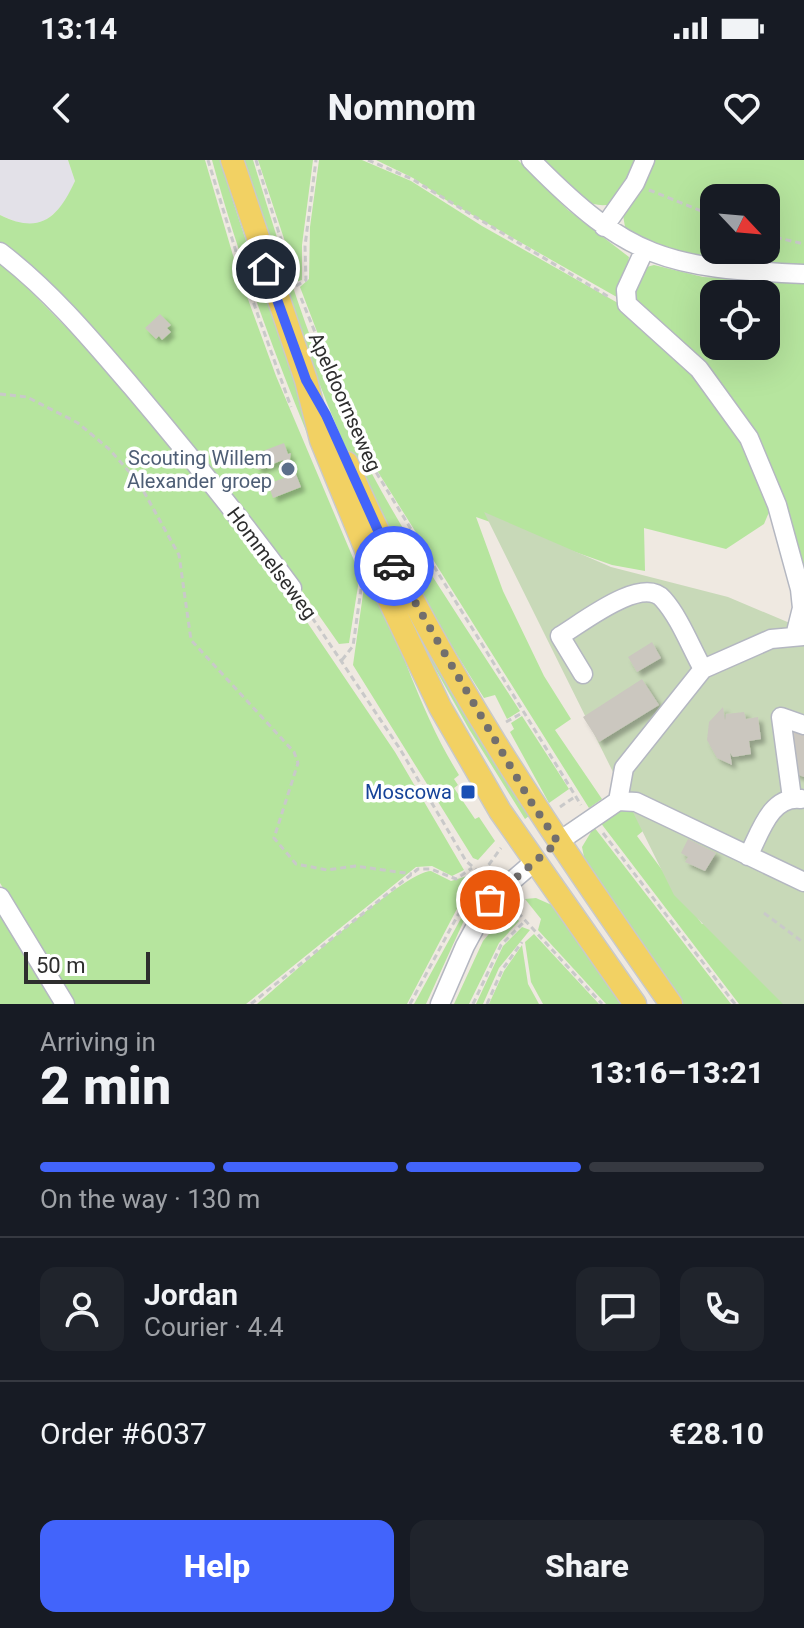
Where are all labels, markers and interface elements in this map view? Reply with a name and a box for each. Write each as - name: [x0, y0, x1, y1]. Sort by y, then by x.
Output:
- text: 13:14: [40, 11, 117, 46]
- icon: back: [40, 86, 84, 130]
- icon: heart: [720, 86, 764, 130]
- text: Nomnom: [328, 87, 476, 129]
- north arrow: [700, 184, 780, 264]
- map controls: [700, 184, 780, 360]
- pin: [232, 235, 300, 303]
- icon: home: [244, 247, 288, 291]
- button: locate: [700, 280, 780, 360]
- street label: Apeldoornseweg: [304, 329, 386, 475]
- place label: Scouting Willem Alexander groep: [127, 446, 272, 493]
- marker: Scouting Willem Alexander groep: [279, 460, 297, 478]
- street label: Hommelseweg: [222, 502, 322, 624]
- courier: [354, 526, 434, 606]
- icon: car: [372, 544, 416, 588]
- place label: Moscowa: [365, 780, 452, 804]
- marker: Moscowa: [459, 783, 477, 801]
- pin: [456, 866, 524, 934]
- icon: bag: [468, 878, 512, 922]
- scale bar: [24, 948, 150, 984]
- text: 50 m: [36, 953, 85, 978]
- text: Arriving in: [40, 1027, 156, 1057]
- text: 13:16–13:21: [589, 1055, 764, 1090]
- text: 2 min: [40, 1056, 171, 1117]
- text: On the way · 130 m: [40, 1184, 260, 1214]
- button: person: [40, 1267, 124, 1351]
- button: chat: [576, 1267, 660, 1351]
- button: phone: [680, 1267, 764, 1351]
- text: Jordan: [144, 1277, 238, 1312]
- text: Courier · 4.4: [144, 1312, 284, 1342]
- text: Order #6037: [40, 1416, 207, 1451]
- text: €28.10: [669, 1416, 764, 1451]
- button: Help: [40, 1520, 394, 1612]
- button: Share: [410, 1520, 764, 1612]

